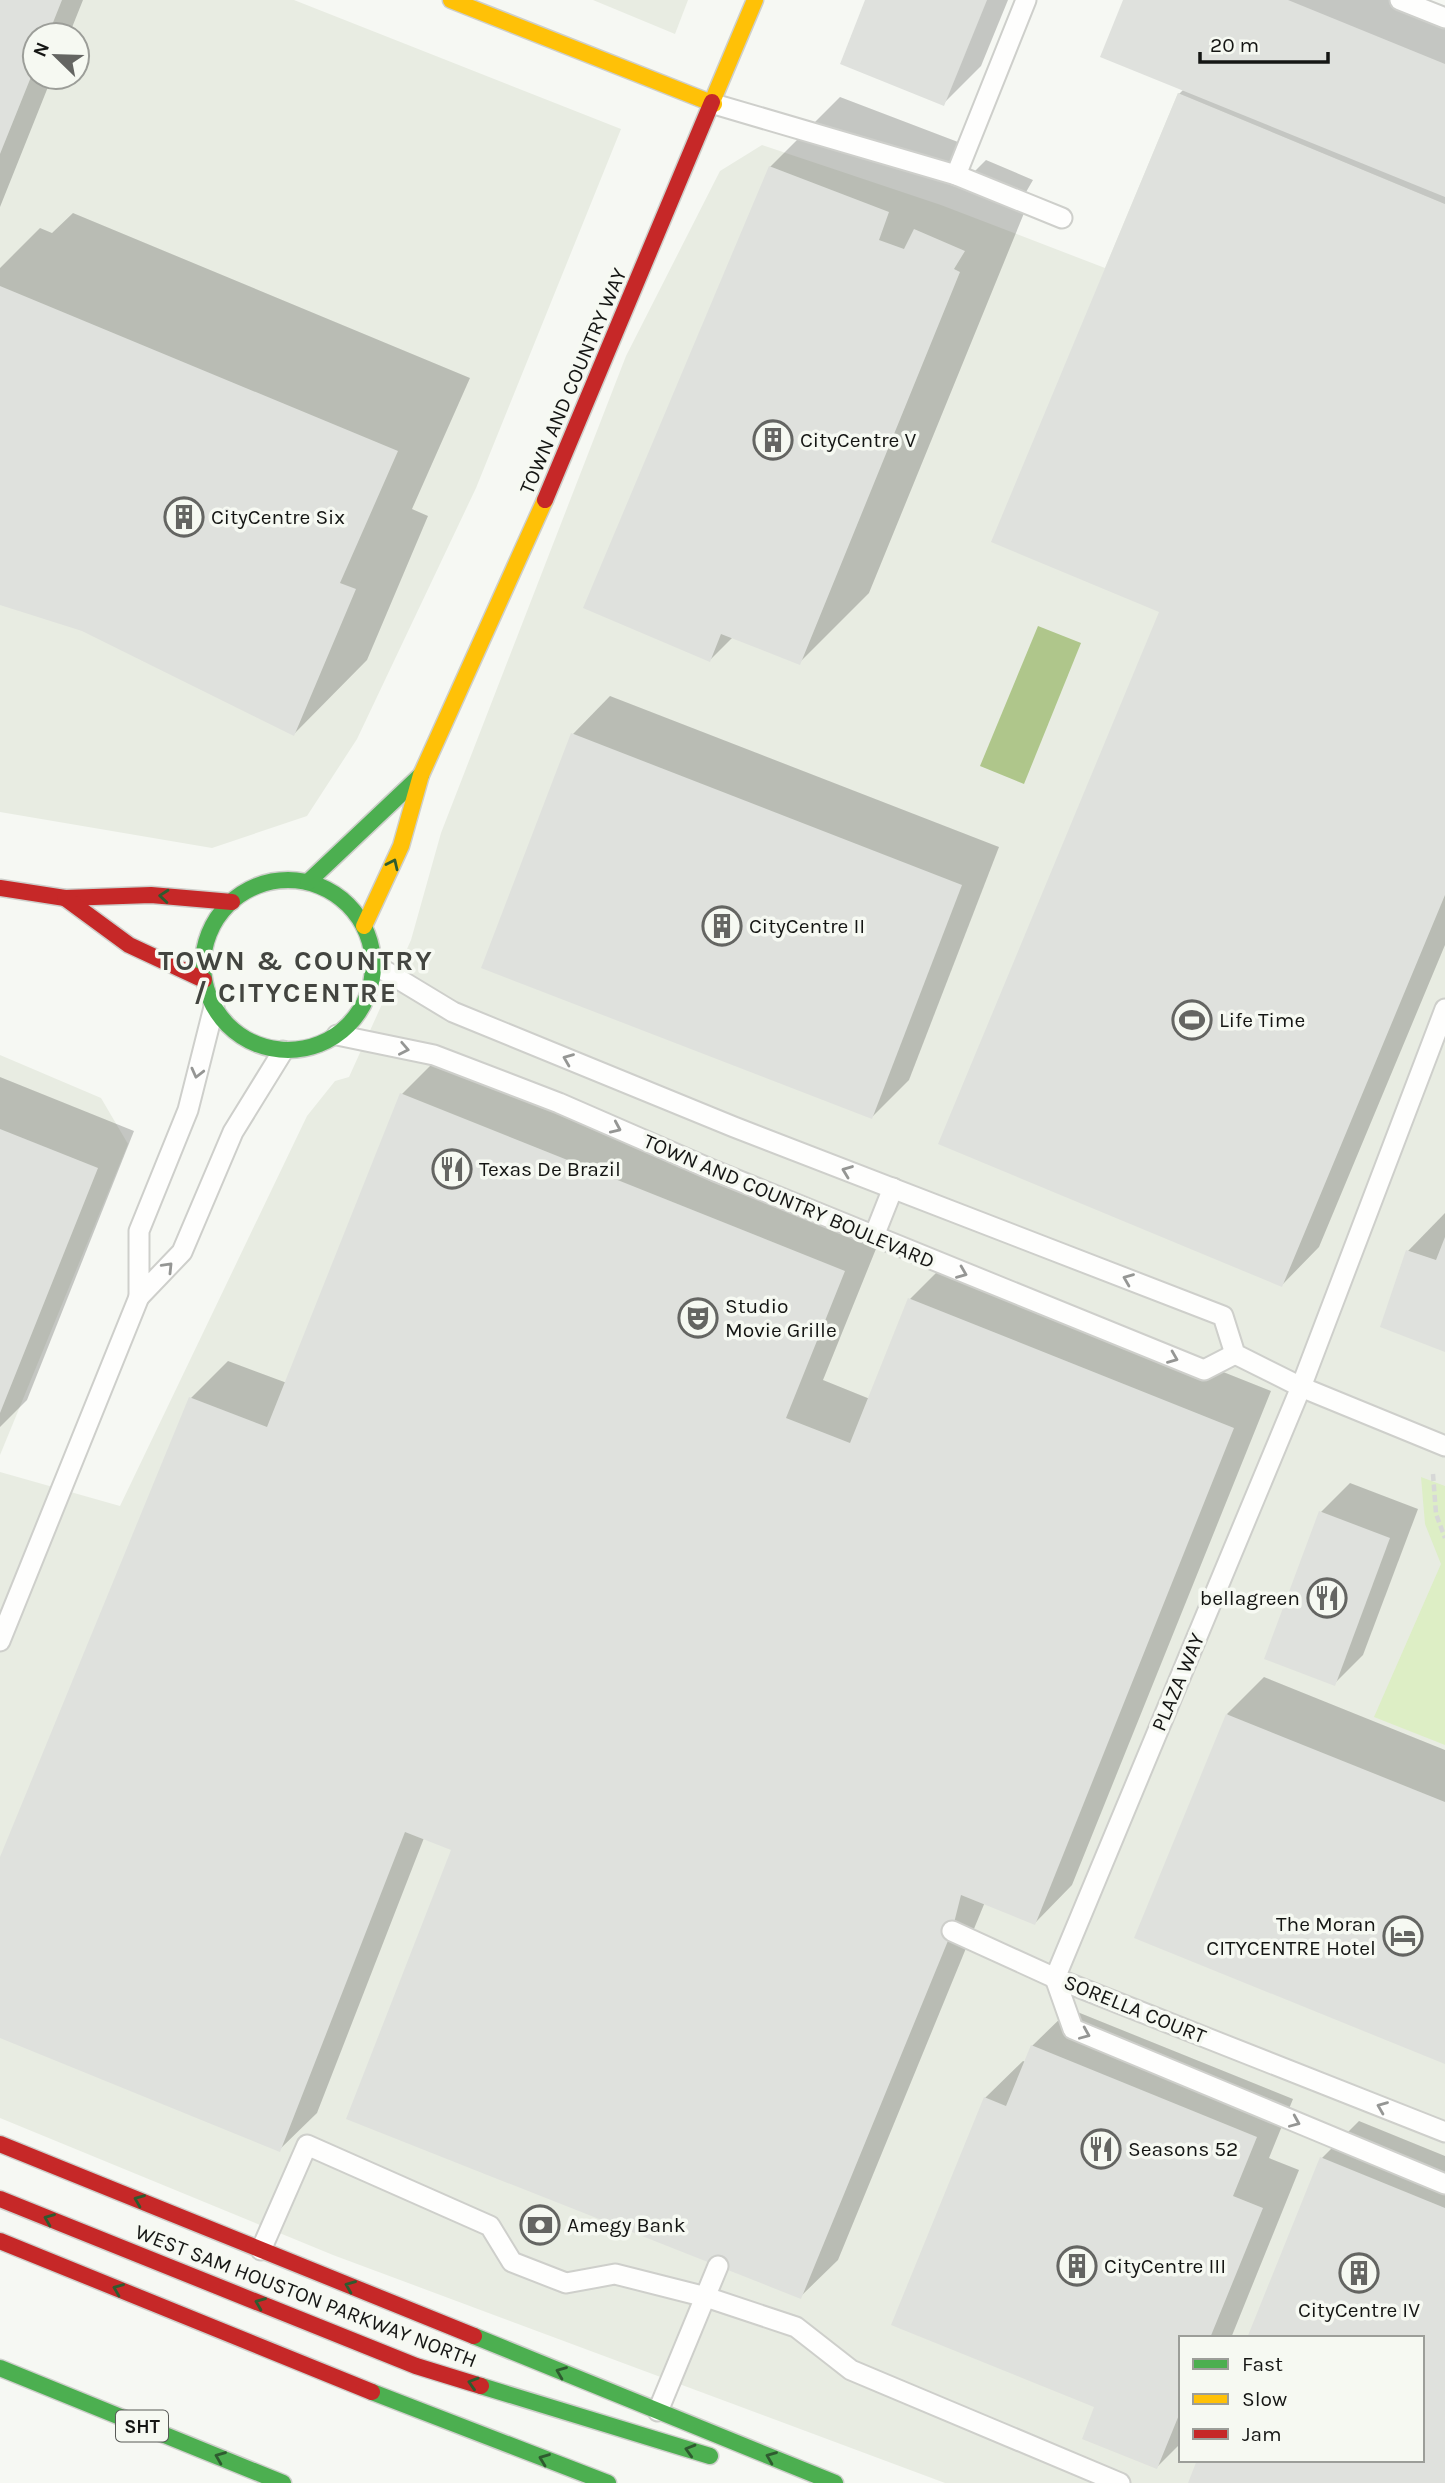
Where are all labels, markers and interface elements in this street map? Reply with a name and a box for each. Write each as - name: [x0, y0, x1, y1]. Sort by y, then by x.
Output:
- north arrow: [21, 21, 91, 91]
- scale bar: [1200, 21, 1328, 65]
- text: 20 m: [1210, 33, 1259, 57]
- text: N: [28, 39, 54, 60]
- street label: TOWN AND COUNTRY WAY: [514, 264, 632, 498]
- building icon: CityCentre V: [752, 419, 794, 461]
- place label: CityCentre V: [800, 428, 916, 452]
- building icon: CityCentre Six: [163, 496, 205, 538]
- place label: CityCentre Six: [211, 505, 345, 529]
- one-way arrow: [384, 859, 398, 871]
- one-way arrow: [158, 889, 169, 904]
- building icon: CityCentre II: [701, 905, 743, 947]
- place label: CityCentre II: [749, 914, 865, 938]
- district label: TOWN & COUNTRY / CITYCENTRE: [158, 944, 434, 1009]
- sports icon: Life Time: [1171, 999, 1213, 1041]
- place label: Life Time: [1219, 1008, 1305, 1032]
- one-way arrow: [398, 1040, 410, 1055]
- one-way arrow: [563, 1053, 575, 1067]
- one-way arrow: [191, 1067, 205, 1079]
- one-way arrow: [609, 1120, 622, 1134]
- street label: TOWN AND COUNTRY BOULEVARD: [640, 1129, 938, 1273]
- restaurant icon: Texas De Brazil: [431, 1148, 473, 1190]
- place label: Texas De Brazil: [479, 1157, 621, 1181]
- one-way arrow: [842, 1165, 854, 1179]
- one-way arrow: [160, 1262, 173, 1275]
- one-way arrow: [955, 1264, 967, 1278]
- one-way arrow: [1123, 1273, 1135, 1287]
- place label: Studio Movie Grille: [725, 1294, 837, 1342]
- theatre icon: Studio Movie Grille: [677, 1297, 719, 1339]
- one-way arrow: [1166, 1349, 1178, 1363]
- restaurant icon: bellagreen: [1306, 1577, 1348, 1619]
- place label: bellagreen: [1200, 1586, 1300, 1610]
- street label: PLAZA WAY: [1147, 1629, 1210, 1735]
- place label: The Moran CITYCENTRE Hotel: [1206, 1912, 1376, 1960]
- hotel icon: The Moran CITYCENTRE Hotel: [1382, 1915, 1424, 1957]
- street label: SORELLA COURT: [1060, 1970, 1210, 2049]
- one-way arrow: [1079, 2026, 1091, 2040]
- one-way arrow: [1376, 2101, 1388, 2115]
- one-way arrow: [1288, 2114, 1301, 2128]
- restaurant icon: Seasons 52: [1080, 2128, 1122, 2170]
- place label: Seasons 52: [1128, 2137, 1238, 2161]
- one-way arrow: [134, 2195, 146, 2209]
- bank icon: Amegy Bank: [519, 2204, 561, 2246]
- one-way arrow: [43, 2213, 55, 2227]
- place label: Amegy Bank: [567, 2213, 686, 2237]
- street label: WEST SAM HOUSTON PARKWAY NORTH: [132, 2220, 480, 2372]
- building icon: CityCentre III: [1056, 2245, 1098, 2287]
- building icon: CityCentre IV: [1338, 2252, 1380, 2294]
- place label: CityCentre III: [1104, 2254, 1226, 2278]
- one-way arrow: [344, 2281, 356, 2295]
- one-way arrow: [112, 2283, 125, 2297]
- one-way arrow: [254, 2298, 266, 2312]
- place label: CityCentre IV: [1298, 2298, 1420, 2322]
- legend: [1179, 2336, 1424, 2462]
- text: Fast: [1242, 2352, 1283, 2376]
- one-way arrow: [555, 2366, 567, 2380]
- one-way arrow: [467, 2377, 479, 2392]
- text: Slow: [1242, 2387, 1287, 2411]
- road number: SHT: [116, 2410, 168, 2442]
- text: Jam: [1242, 2422, 1282, 2446]
- one-way arrow: [684, 2444, 696, 2459]
- one-way arrow: [214, 2452, 226, 2466]
- one-way arrow: [766, 2452, 778, 2466]
- one-way arrow: [539, 2453, 551, 2467]

